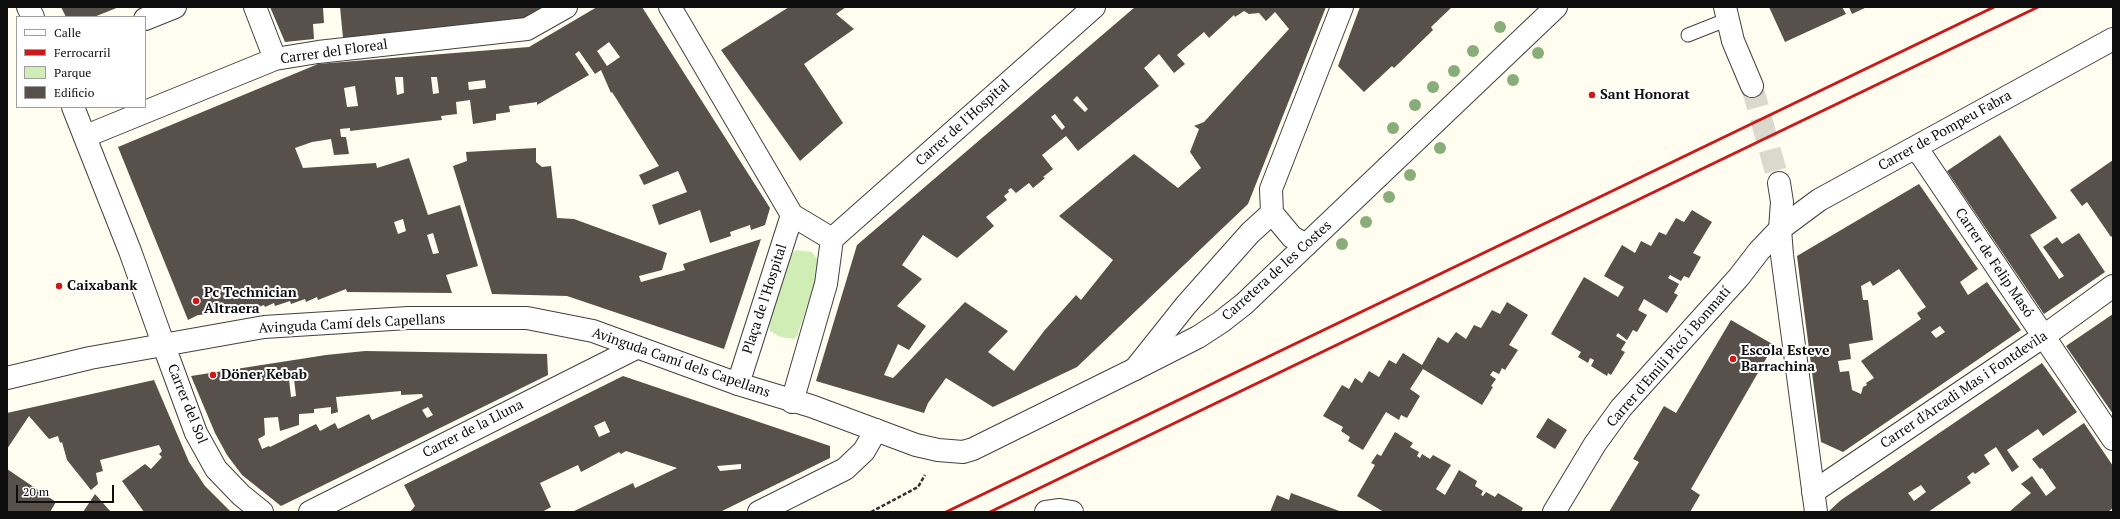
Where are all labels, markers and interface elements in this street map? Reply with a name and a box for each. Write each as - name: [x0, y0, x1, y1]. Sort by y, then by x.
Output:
- legend: [16, 16, 146, 108]
- text: Calle: [54, 25, 81, 40]
- street label: Carrer del Floreal: [279, 36, 389, 68]
- text: Ferrocarril: [54, 45, 111, 60]
- text: Parque: [54, 65, 91, 80]
- street label: Carrer de l'Hospital: [912, 76, 1014, 170]
- text: Edificio: [54, 85, 94, 100]
- place label: Sant Honorat: [1600, 87, 1690, 103]
- street label: Carrer de Pompeu Fabra: [1875, 87, 2015, 175]
- marker: Sant Honorat: [1587, 90, 1597, 100]
- street label: Carrer de Felip Masó: [1951, 205, 2037, 321]
- street label: Carretera de les Costes: [1219, 217, 1335, 325]
- street label: Plaça de l'Hospital: [739, 242, 791, 356]
- place label: Caixabank: [67, 278, 137, 294]
- marker: Caixabank: [54, 281, 64, 291]
- street label: Carrer d'Emili Picó i Bonmatí: [1603, 283, 1735, 431]
- place label: Pc Technician Altraera: [204, 285, 297, 318]
- marker: Pc Technician Altraera: [191, 296, 201, 306]
- street label: Avinguda Camí dels Capellans: [258, 311, 446, 337]
- street label: Avinguda Camí dels Capellans: [590, 325, 772, 401]
- street label: Carrer d'Arcadi Mas i Fontdevila: [1877, 328, 2051, 452]
- place label: Escola Esteve Barrachina: [1741, 343, 1829, 376]
- marker: Escola Esteve Barrachina: [1728, 354, 1738, 364]
- street label: Carrer del Sol: [163, 362, 211, 446]
- place label: Döner Kebab: [221, 367, 307, 383]
- marker: Döner Kebab: [208, 370, 218, 380]
- street label: Carrer de la Lluna: [420, 396, 526, 462]
- scale bar: [18, 477, 116, 503]
- text: 20 m: [23, 484, 49, 499]

